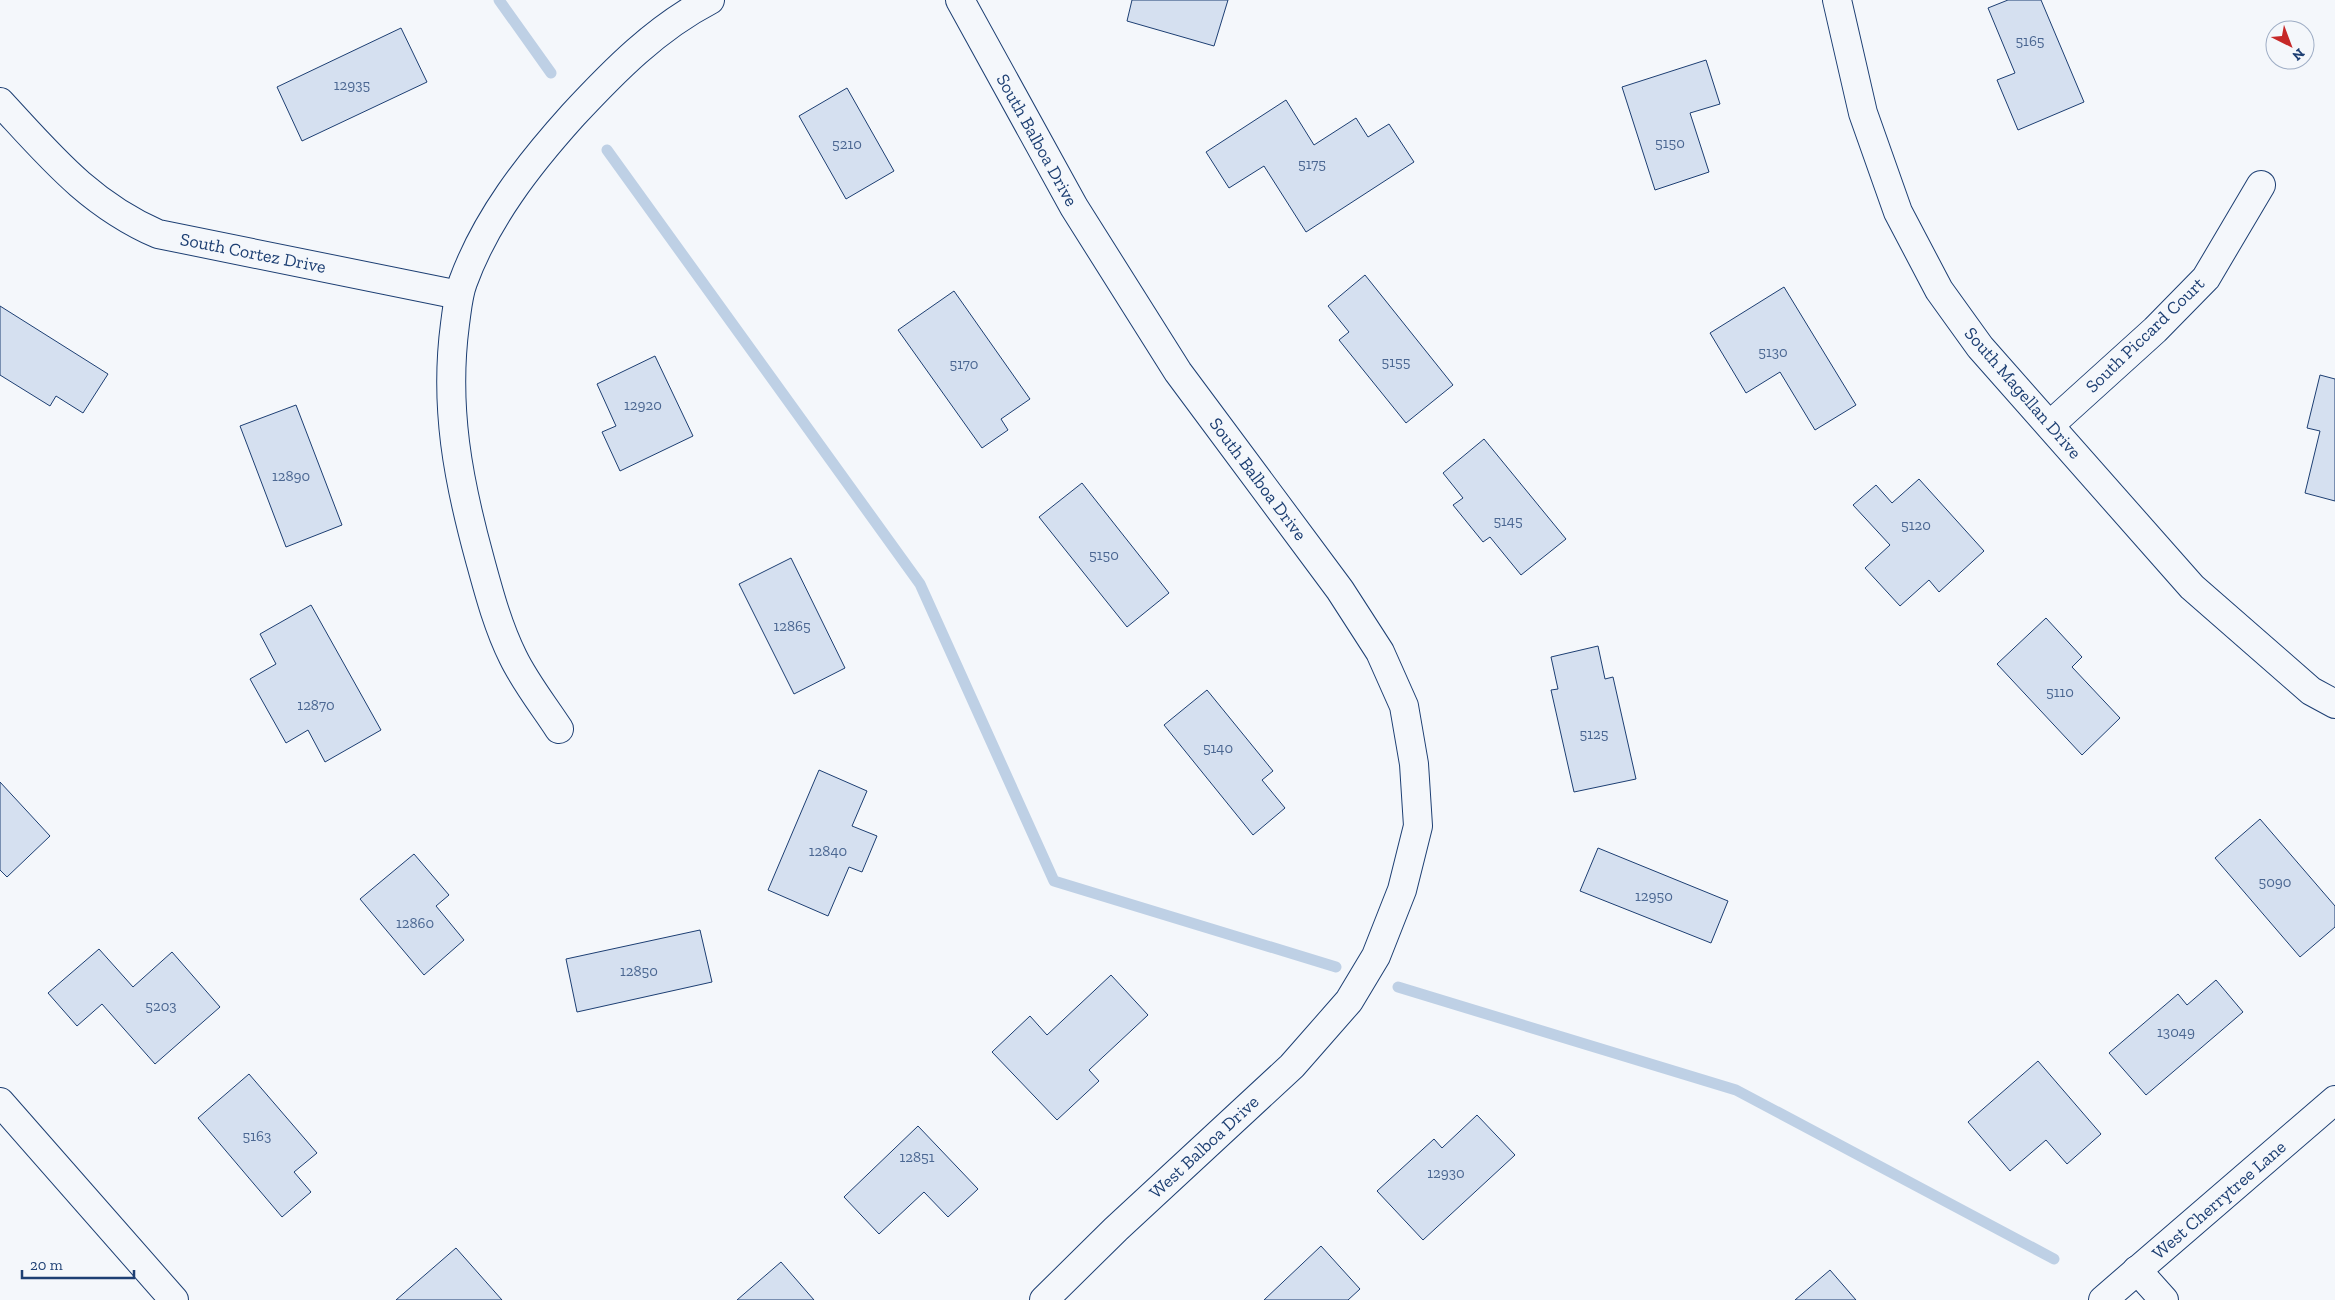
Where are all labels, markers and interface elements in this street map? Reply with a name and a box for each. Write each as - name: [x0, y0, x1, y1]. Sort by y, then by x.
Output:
- north arrow: [2265, 20, 2315, 70]
- house number: 5165: [2015, 32, 2045, 50]
- text: N: [2288, 44, 2308, 64]
- street label: South Balboa Drive: [992, 70, 1082, 210]
- house number: 12935: [334, 76, 371, 94]
- house number: 5150: [1655, 134, 1685, 152]
- house number: 5210: [832, 135, 862, 153]
- house number: 5175: [1298, 155, 1326, 173]
- street label: South Cortez Drive: [178, 228, 328, 278]
- street label: South Piccard Court: [2081, 272, 2209, 397]
- street label: South Magellan Drive: [1960, 323, 2086, 463]
- house number: 5130: [1758, 343, 1788, 361]
- house number: 5155: [1382, 353, 1411, 371]
- house number: 5170: [950, 355, 978, 373]
- house number: 12920: [624, 396, 662, 414]
- street label: South Balboa Drive: [1205, 413, 1311, 545]
- house number: 12890: [272, 467, 310, 485]
- house number: 5145: [1493, 512, 1523, 530]
- house number: 5120: [1901, 516, 1931, 534]
- house number: 5150: [1089, 546, 1119, 564]
- house number: 12865: [773, 617, 811, 635]
- house number: 5110: [2046, 683, 2074, 701]
- house number: 12870: [297, 696, 335, 714]
- house number: 5125: [1580, 725, 1609, 743]
- house number: 5140: [1203, 739, 1233, 757]
- house number: 12840: [809, 842, 847, 860]
- house number: 5090: [2259, 873, 2291, 891]
- house number: 12950: [1635, 887, 1673, 905]
- house number: 12860: [396, 914, 434, 932]
- house number: 12850: [620, 962, 658, 980]
- house number: 5203: [145, 997, 177, 1015]
- house number: 13049: [2157, 1023, 2195, 1041]
- street label: West Balboa Drive: [1145, 1091, 1263, 1203]
- house number: 5163: [243, 1127, 271, 1145]
- street label: West Cherrytree Lane: [2148, 1136, 2290, 1264]
- house number: 12851: [899, 1148, 935, 1166]
- house number: 12930: [1427, 1164, 1465, 1182]
- scale bar: [22, 1248, 135, 1280]
- text: 20 m: [30, 1256, 63, 1274]

